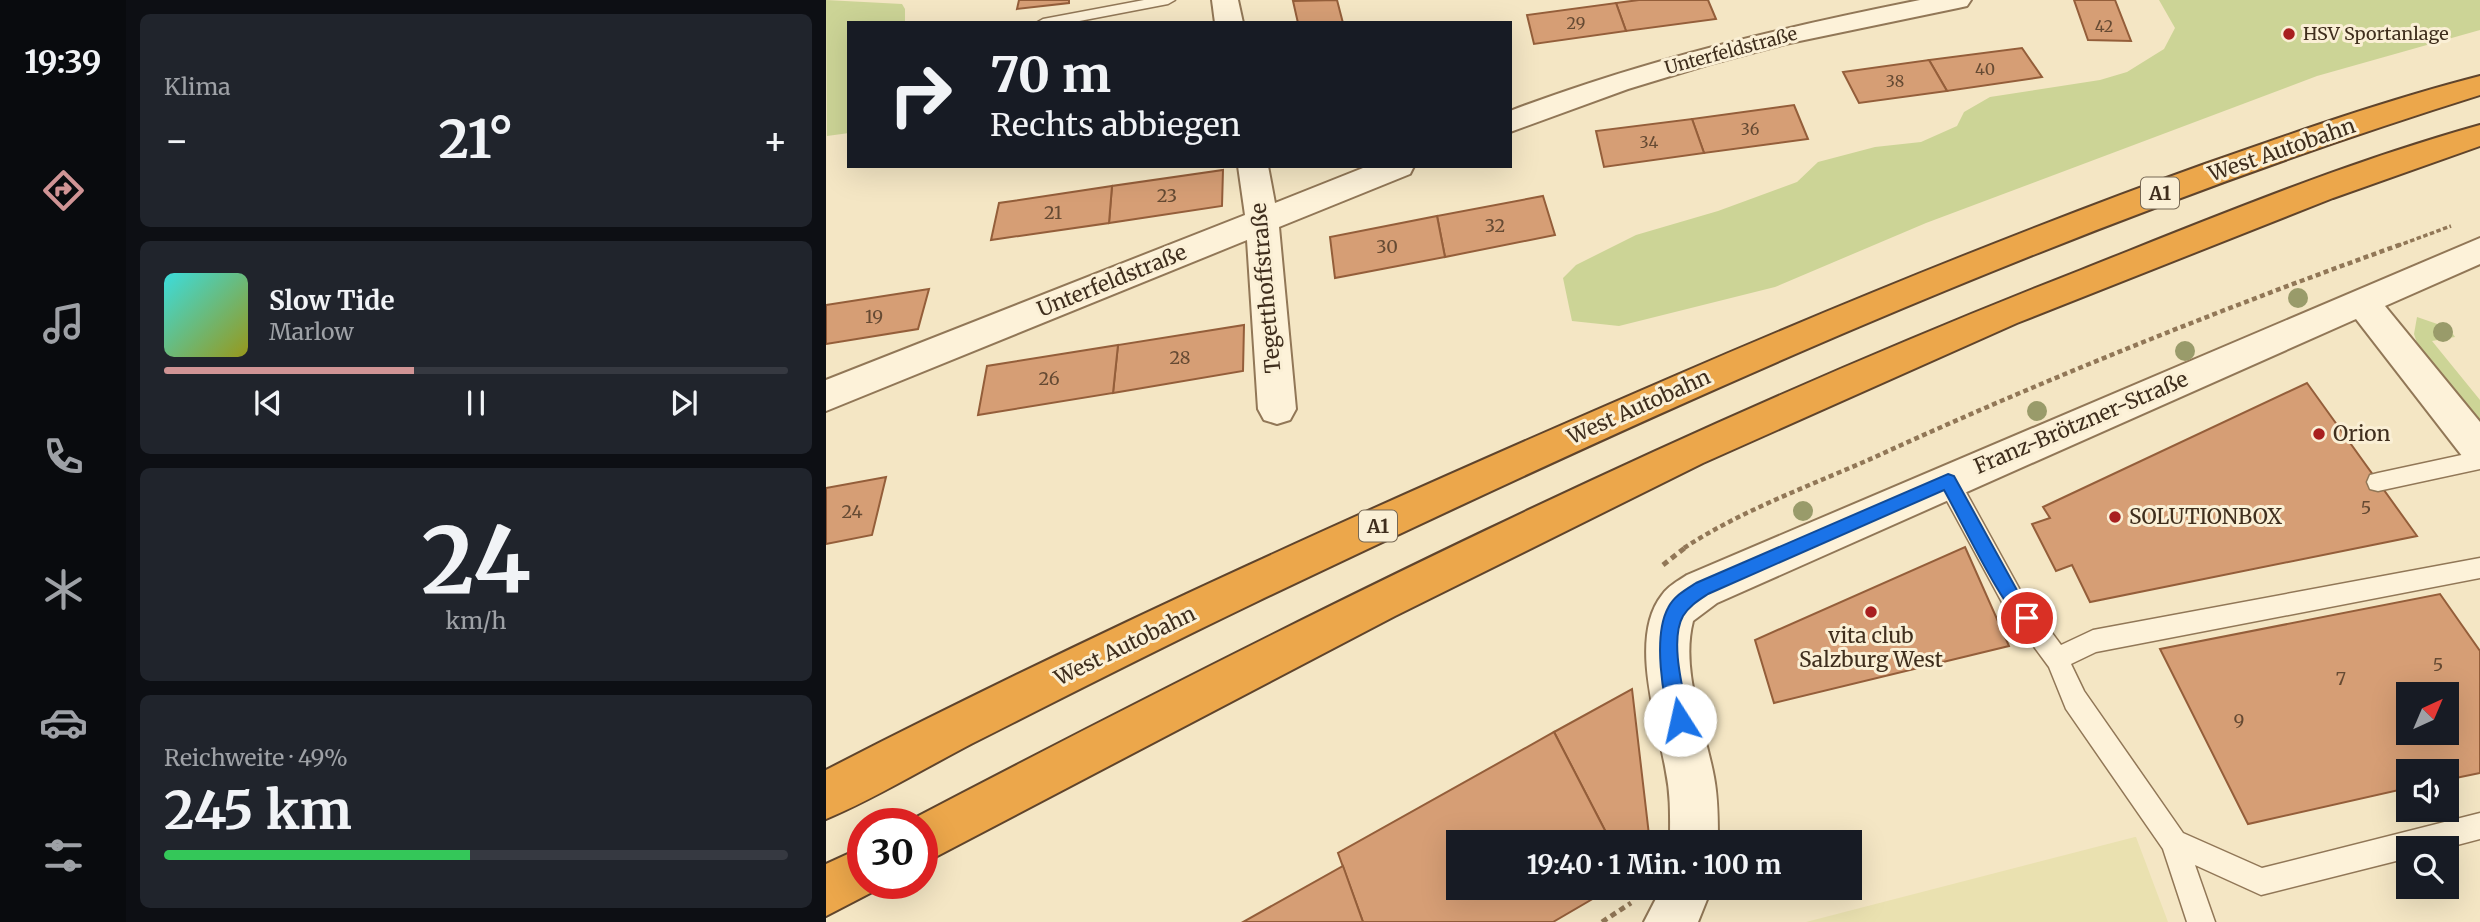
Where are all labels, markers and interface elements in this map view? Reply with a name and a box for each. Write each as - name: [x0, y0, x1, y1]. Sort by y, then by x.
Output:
- house number: 29: [1567, 13, 1585, 33]
- house number: 42: [2095, 16, 2113, 36]
- street label: Unterfeldstraße: [1662, 22, 1800, 79]
- place label: HSV Sportanlage: [2303, 22, 2449, 45]
- marker: HSV Sportanlage: [2281, 26, 2297, 42]
- text: 19:39: [24, 42, 102, 82]
- text: 70 m: [990, 44, 1111, 105]
- icon: right: [875, 49, 966, 140]
- house number: 40: [1975, 59, 1995, 79]
- house number: 38: [1886, 71, 1904, 91]
- text: Klima: [164, 72, 231, 101]
- text: Rechts abbiegen: [990, 105, 1241, 145]
- text: 21°: [438, 107, 514, 172]
- street label: West Autobahn: [2204, 112, 2359, 188]
- text: −: [164, 117, 189, 164]
- text: +: [763, 117, 788, 164]
- house number: 36: [1741, 119, 1760, 139]
- house number: 34: [1640, 132, 1659, 152]
- icon: directions: [39, 166, 88, 215]
- road number: A1: [2141, 178, 2179, 209]
- house number: 23: [1157, 184, 1177, 207]
- house number: 21: [1044, 201, 1062, 224]
- street label: Tegetthoffstraße: [1245, 202, 1286, 374]
- house number: 32: [1485, 214, 1505, 237]
- house number: 30: [1376, 235, 1398, 258]
- street label: Unterfeldstraße: [1033, 238, 1191, 323]
- text: Slow Tide: [269, 284, 395, 317]
- icon: music: [39, 299, 88, 348]
- house number: 19: [865, 305, 883, 328]
- text: Marlow: [269, 317, 354, 346]
- house number: 28: [1169, 346, 1191, 369]
- street label: West Autobahn: [1562, 363, 1715, 451]
- street label: Franz-Brötzner-Straße: [1970, 365, 2192, 480]
- house number: 26: [1038, 367, 1060, 390]
- icon: previous: [249, 384, 287, 422]
- icon: pause: [457, 384, 495, 422]
- icon: next: [665, 384, 703, 422]
- place label: Orion: [2333, 420, 2391, 447]
- marker: Orion: [2311, 426, 2327, 442]
- icon: phone: [39, 432, 88, 481]
- house number: 5: [2361, 496, 2371, 519]
- house number: 24: [841, 500, 863, 523]
- text: 24: [421, 503, 531, 618]
- place label: SOLUTIONBOX: [2129, 503, 2282, 530]
- marker: SOLUTIONBOX: [2107, 509, 2123, 525]
- road number: A1: [1359, 510, 1397, 541]
- icon: climate: [39, 565, 88, 614]
- pin: [1997, 588, 2057, 648]
- icon: arrive: [2008, 599, 2046, 637]
- street label: West Autobahn: [1049, 600, 1200, 692]
- marker: vita club Salzburg West: [1863, 604, 1879, 620]
- text: km/h: [446, 606, 506, 635]
- place label: vita club Salzburg West: [1799, 622, 1943, 673]
- house number: 5: [2433, 653, 2443, 676]
- house number: 7: [2336, 667, 2346, 690]
- north arrow: [2396, 682, 2459, 746]
- map controls: [2396, 682, 2459, 899]
- position arrow: [1643, 683, 1717, 757]
- icon: car: [39, 698, 88, 747]
- house number: 9: [2234, 709, 2244, 732]
- text: Reichweite · 49%: [164, 743, 348, 772]
- button: sound: [2396, 759, 2459, 822]
- text: 245 km: [164, 778, 352, 843]
- speed limit sign: 30: [847, 808, 938, 899]
- icon: filters: [39, 831, 88, 880]
- button: search: [2396, 836, 2459, 899]
- text: 19:40 · 1 Min. · 100 m: [1527, 848, 1781, 881]

